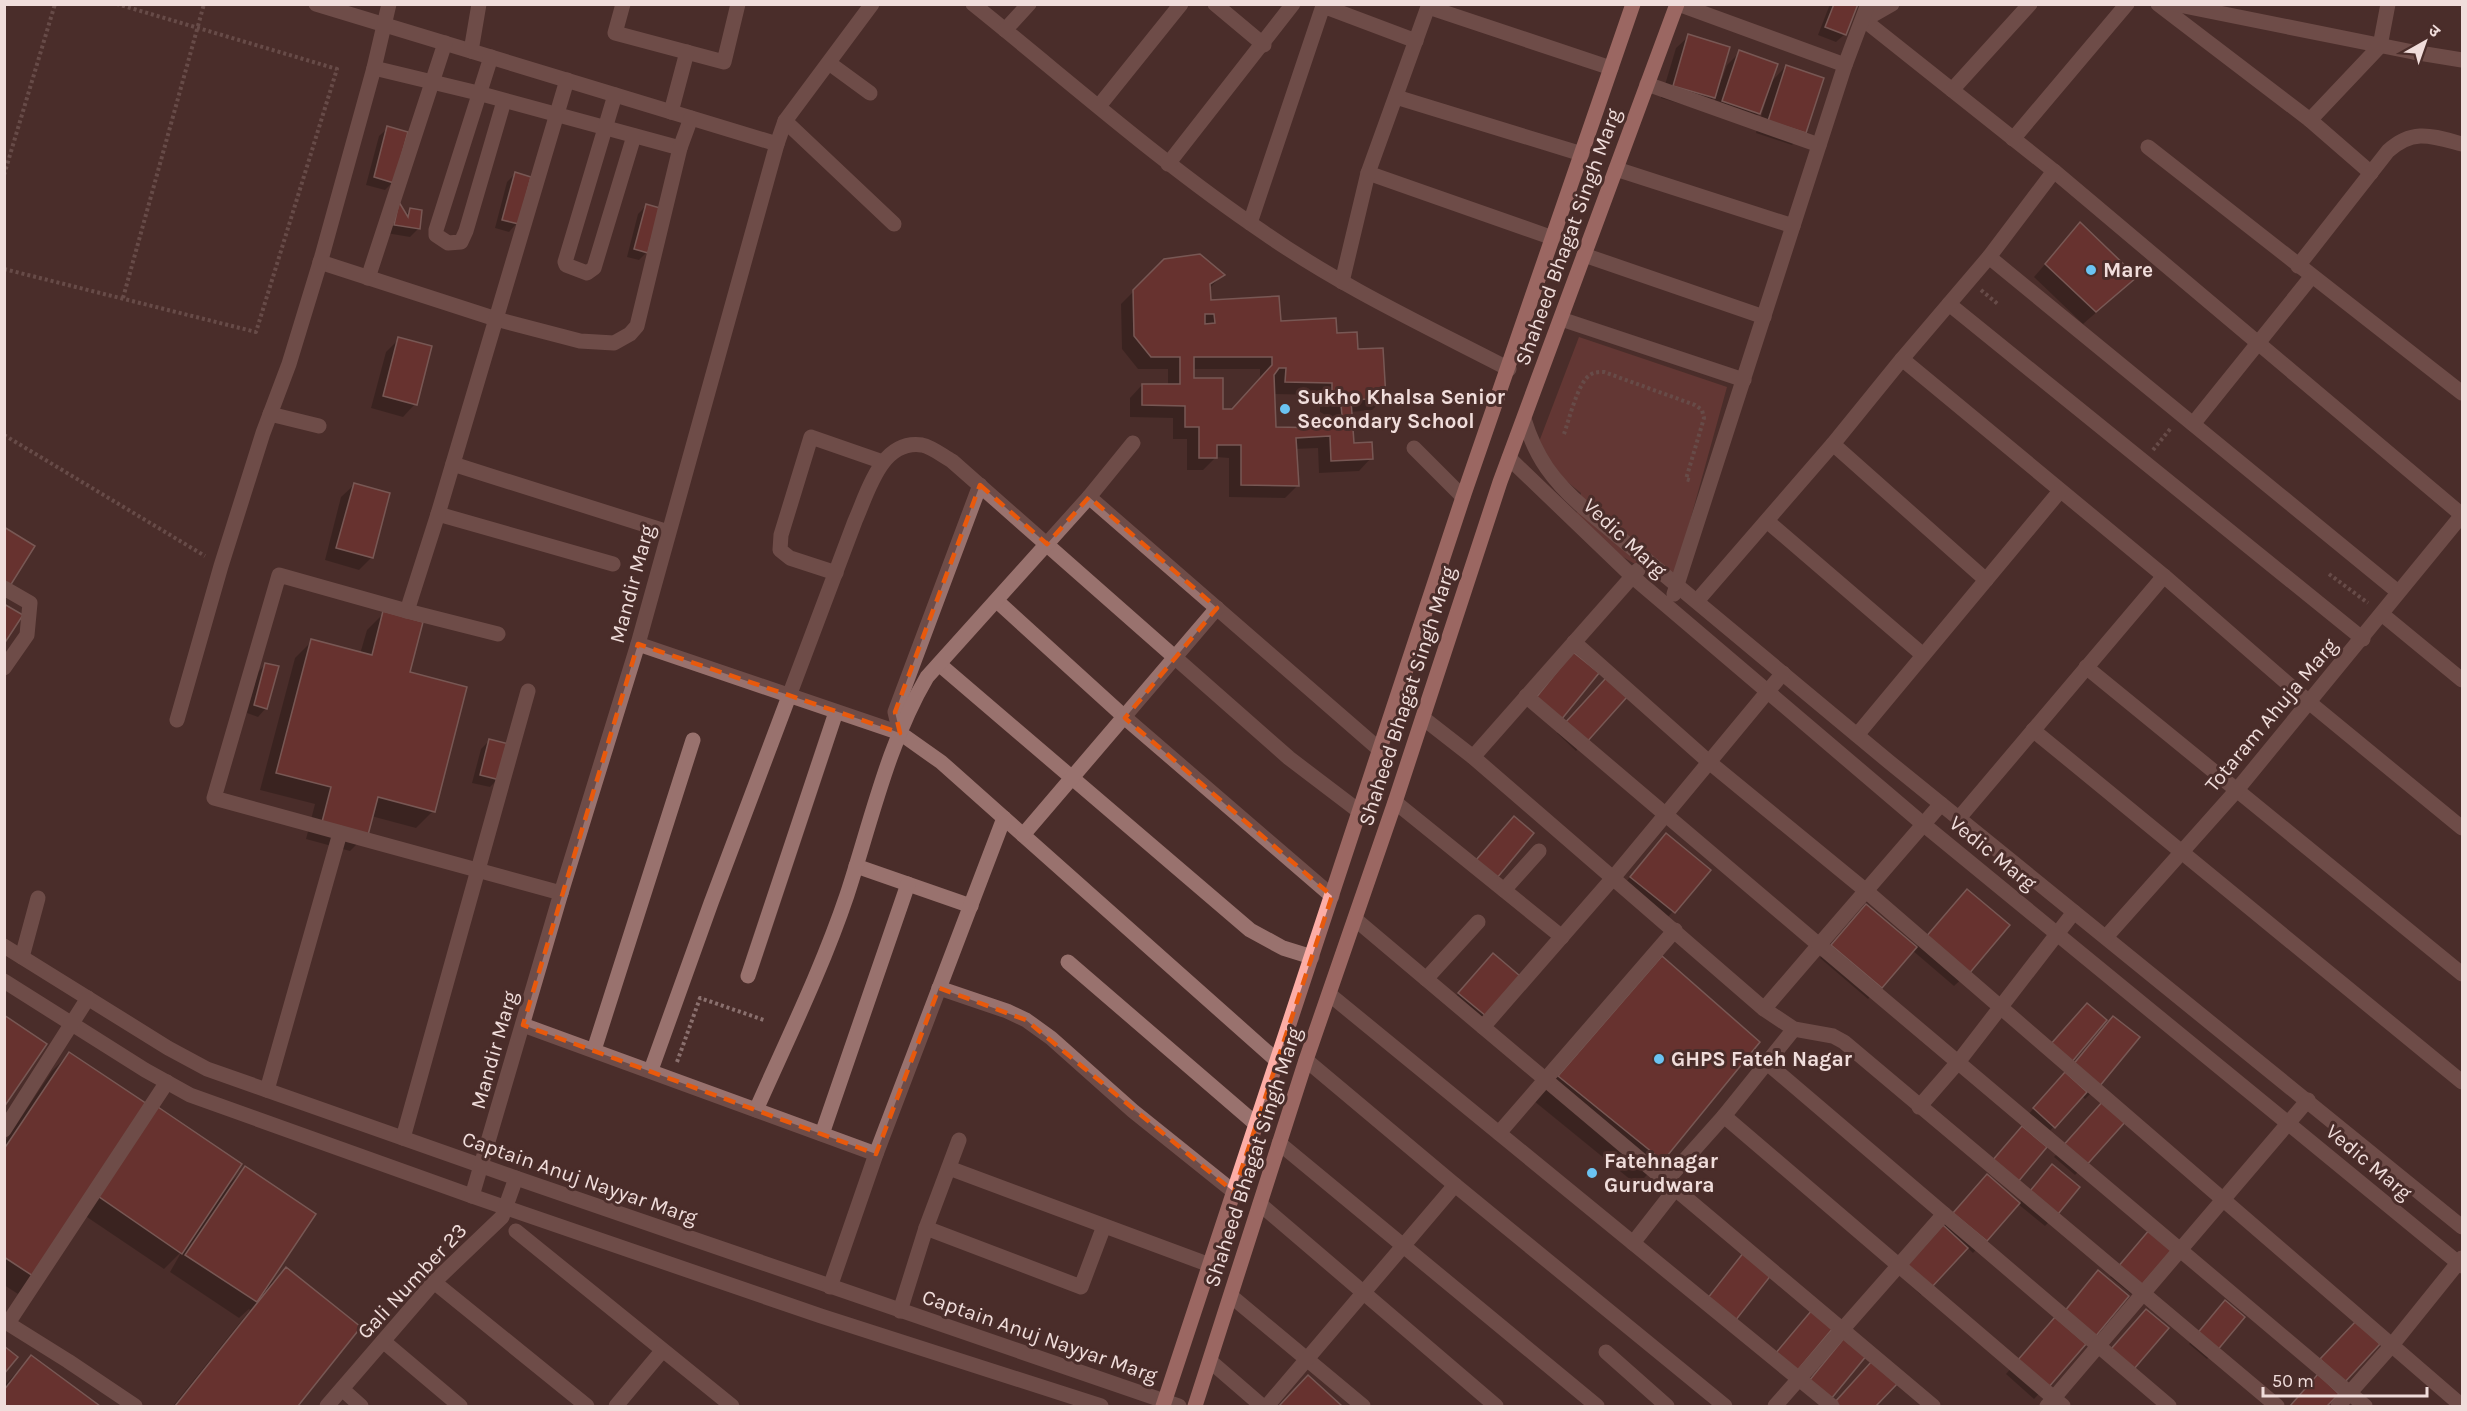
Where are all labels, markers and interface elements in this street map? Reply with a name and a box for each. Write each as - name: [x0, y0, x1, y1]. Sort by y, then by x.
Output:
- north arrow: [2395, 12, 2455, 72]
- text: उ: [2425, 21, 2444, 42]
- street label: Shaheed Bhagat Singh Marg: [1510, 105, 1626, 369]
- place label: Mare: [2103, 258, 2153, 282]
- marker: Mare: [2084, 263, 2098, 277]
- place label: Sukho Khalsa Senior Secondary School: [1297, 385, 1506, 433]
- marker: Sukho Khalsa Senior Secondary School: [1278, 402, 1292, 416]
- street label: Vedic Marg: [1578, 493, 1672, 583]
- street label: Mandir Marg: [605, 522, 659, 646]
- street label: Shaheed Bhagat Singh Marg: [1354, 563, 1460, 829]
- street label: Totaram Ahuja Marg: [2200, 633, 2342, 796]
- street label: Vedic Marg: [1945, 811, 2041, 895]
- street label: Mandir Marg: [466, 988, 522, 1112]
- street label: Shaheed Bhagat Singh Marg: [1200, 1024, 1306, 1290]
- place label: GHPS Fateh Nagar: [1671, 1047, 1853, 1071]
- marker: GHPS Fateh Nagar: [1652, 1052, 1666, 1066]
- street label: Vedic Marg: [2321, 1119, 2417, 1205]
- street label: Captain Anuj Nayyar Marg: [459, 1126, 701, 1230]
- place label: Fatehnagar Gurudwara: [1604, 1149, 1719, 1197]
- marker: Fatehnagar Gurudwara: [1585, 1166, 1599, 1180]
- street label: Gali Number 23: [352, 1218, 472, 1344]
- street label: Captain Anuj Nayyar Marg: [919, 1284, 1161, 1388]
- scale bar: [2263, 1360, 2426, 1398]
- text: 50 m: [2272, 1370, 2314, 1392]

